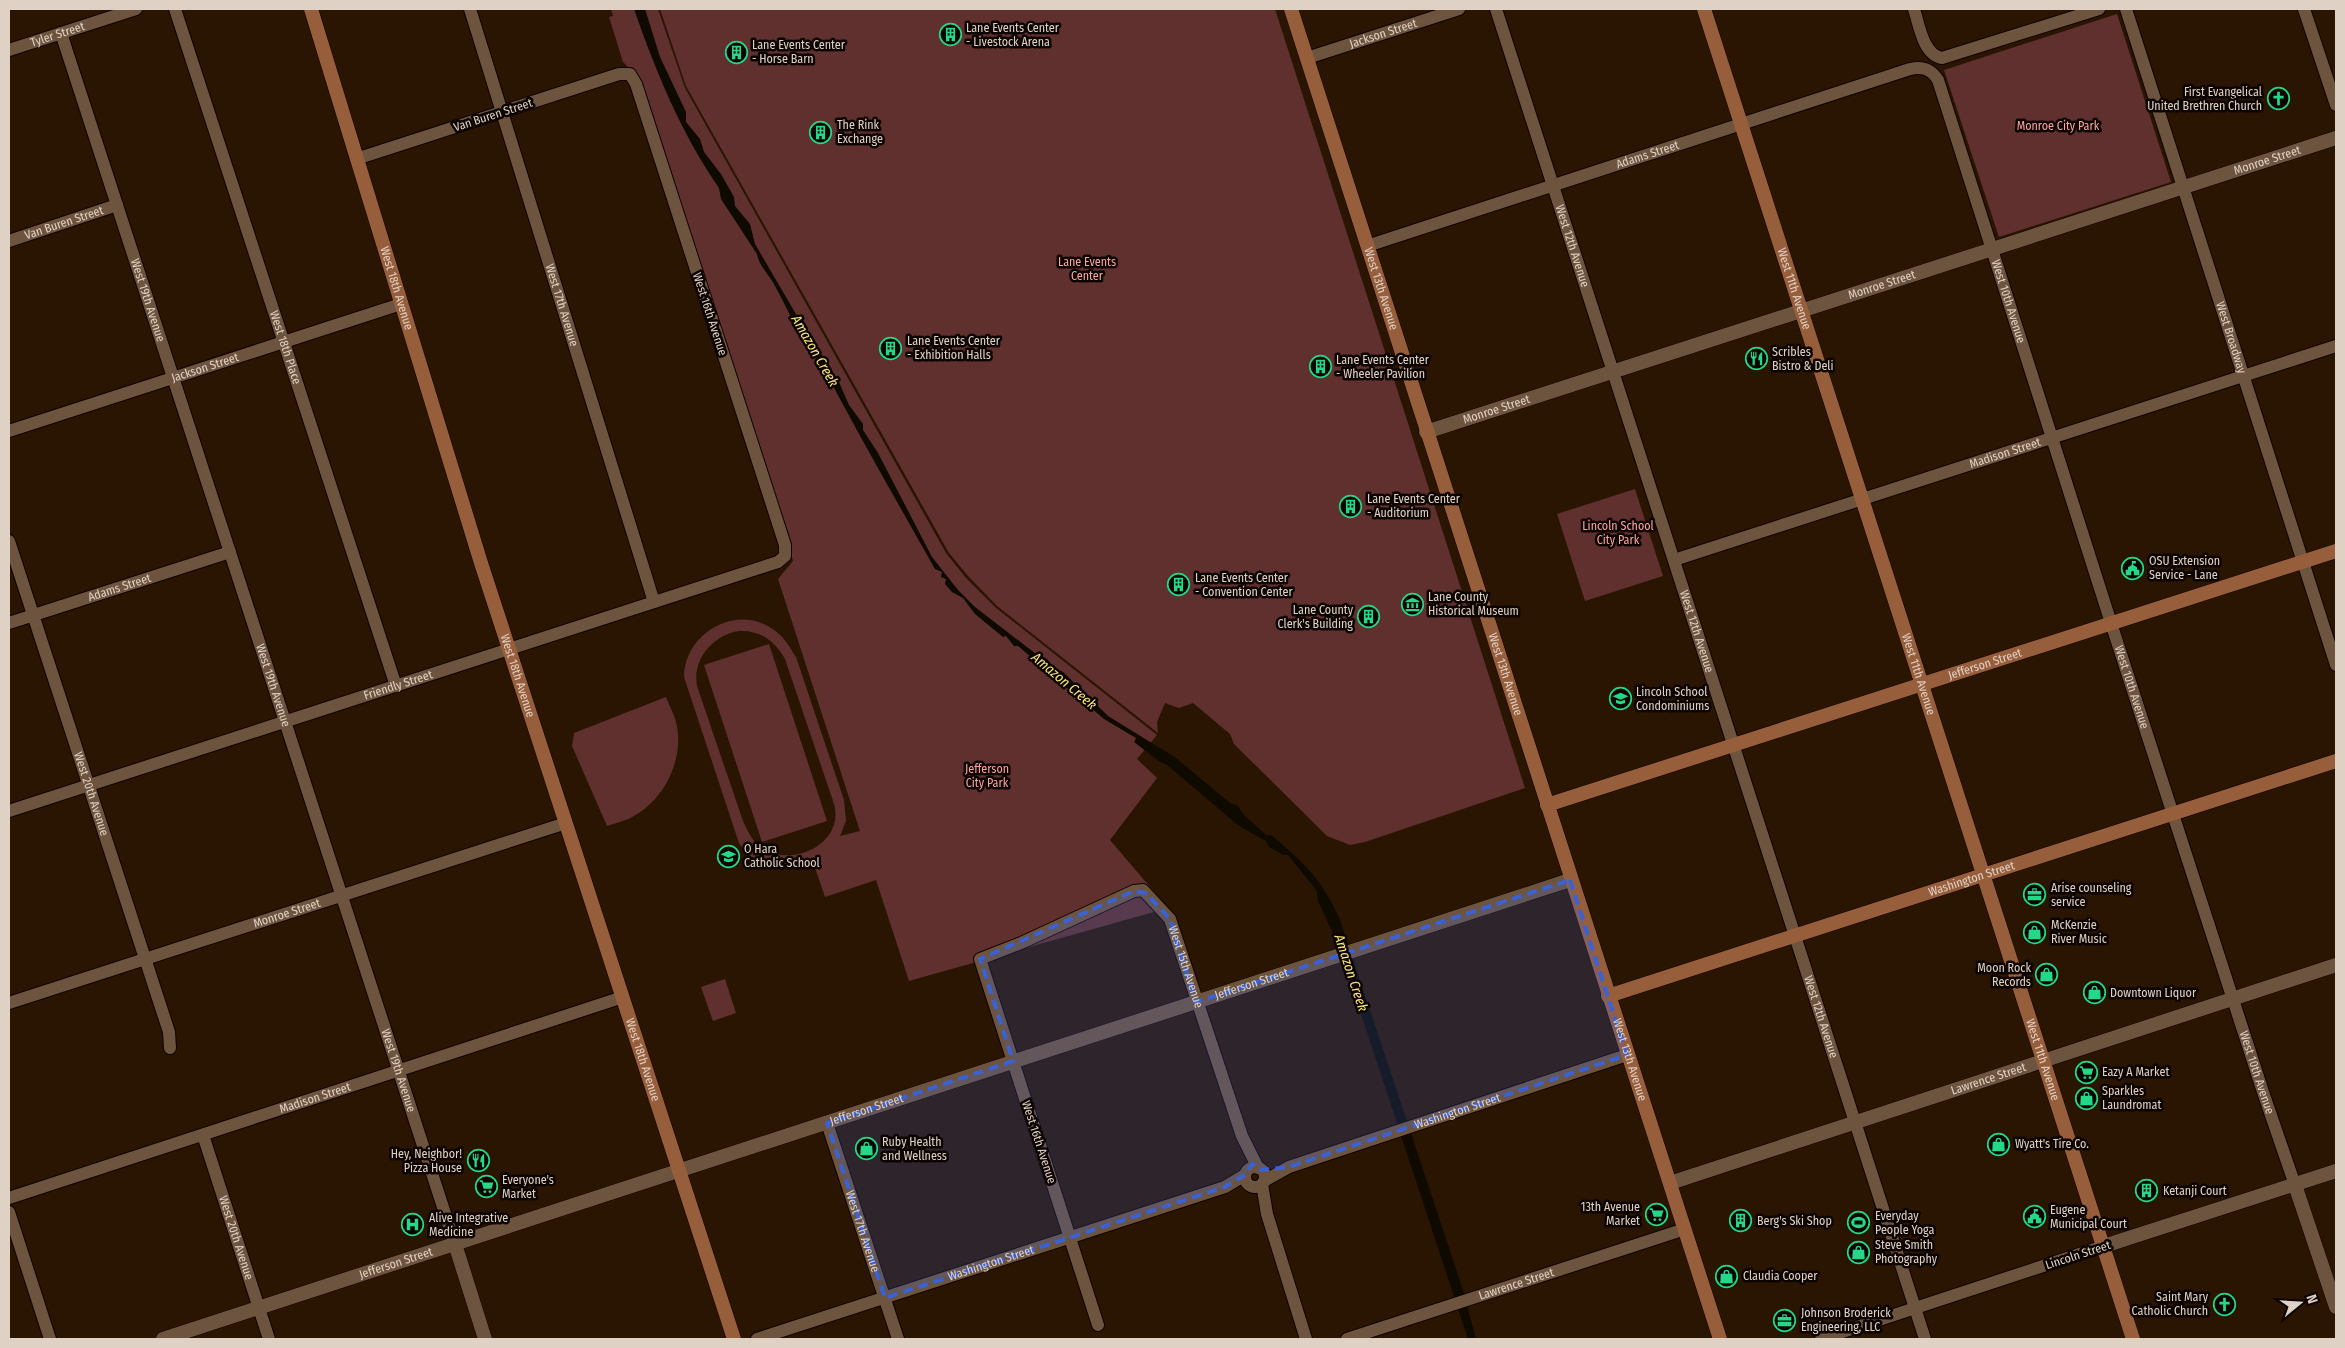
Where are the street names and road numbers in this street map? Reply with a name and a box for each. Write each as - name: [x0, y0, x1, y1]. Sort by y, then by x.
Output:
- street label: Jackson Street: [1348, 16, 1419, 51]
- street label: Tyler Street: [29, 19, 86, 50]
- street label: Van Buren Street: [452, 96, 534, 134]
- street label: Adams Street: [1614, 138, 1681, 171]
- street label: Monroe Street: [2232, 143, 2303, 178]
- street label: Van Buren Street: [23, 203, 105, 242]
- street label: West 12th Avenue: [1553, 203, 1592, 289]
- street label: West 18th Avenue: [377, 245, 416, 332]
- street label: West 13th Avenue: [1361, 246, 1401, 332]
- street label: West 11th Avenue: [1775, 246, 1814, 332]
- street label: West 19th Avenue: [128, 257, 168, 344]
- street label: West 10th Avenue: [1989, 258, 2028, 345]
- street label: West 17th Avenue: [543, 262, 581, 348]
- street label: Monroe Street: [1846, 267, 1917, 302]
- street label: West 16th Avenue: [690, 271, 730, 357]
- street label: West Broadway: [2213, 300, 2249, 376]
- street label: West 18th Place: [267, 309, 304, 386]
- street label: Jackson Street: [170, 350, 240, 385]
- street label: Monroe Street: [1461, 392, 1532, 427]
- street label: Madison Street: [1968, 435, 2043, 471]
- street label: Adams Street: [86, 571, 153, 604]
- street label: West 12th Avenue: [1677, 588, 1717, 674]
- street label: West 13th Avenue: [1486, 631, 1525, 717]
- street label: West 18th Avenue: [498, 632, 538, 719]
- street label: West 11th Avenue: [1899, 632, 1938, 717]
- street label: West 19th Avenue: [253, 642, 293, 729]
- street label: West 10th Avenue: [2112, 644, 2152, 731]
- street label: Jefferson Street: [1946, 646, 2024, 682]
- street label: Friendly Street: [362, 667, 434, 703]
- street label: West 20th Avenue: [71, 750, 112, 838]
- street label: Washington Street: [1927, 858, 2016, 899]
- street label: Monroe Street: [252, 896, 322, 931]
- street label: West 15th Avenue: [1166, 924, 1206, 1010]
- street label: Jefferson Street: [1213, 965, 1290, 1002]
- street label: West 12th Avenue: [1801, 974, 1841, 1060]
- street label: West 18th Avenue: [623, 1016, 663, 1103]
- street label: West 13th Avenue: [1610, 1017, 1650, 1103]
- street label: West 11th Avenue: [2023, 1017, 2063, 1102]
- street label: West 19th Avenue: [379, 1027, 419, 1114]
- street label: West 10th Avenue: [2237, 1029, 2277, 1116]
- street label: Lawrence Street: [1949, 1060, 2028, 1098]
- street label: Madison Street: [278, 1080, 352, 1116]
- street label: Washington Street: [1413, 1090, 1502, 1132]
- street label: Jefferson Street: [828, 1091, 905, 1128]
- street label: West 16th Avenue: [1019, 1099, 1059, 1185]
- street label: West 17th Avenue: [843, 1189, 883, 1274]
- street label: West 20th Avenue: [216, 1194, 256, 1282]
- street label: Lincoln Street: [2044, 1238, 2112, 1272]
- street label: Washington Street: [946, 1242, 1036, 1284]
- street label: Jefferson Street: [357, 1244, 435, 1282]
- street label: Lawrence Street: [1477, 1265, 1556, 1303]

